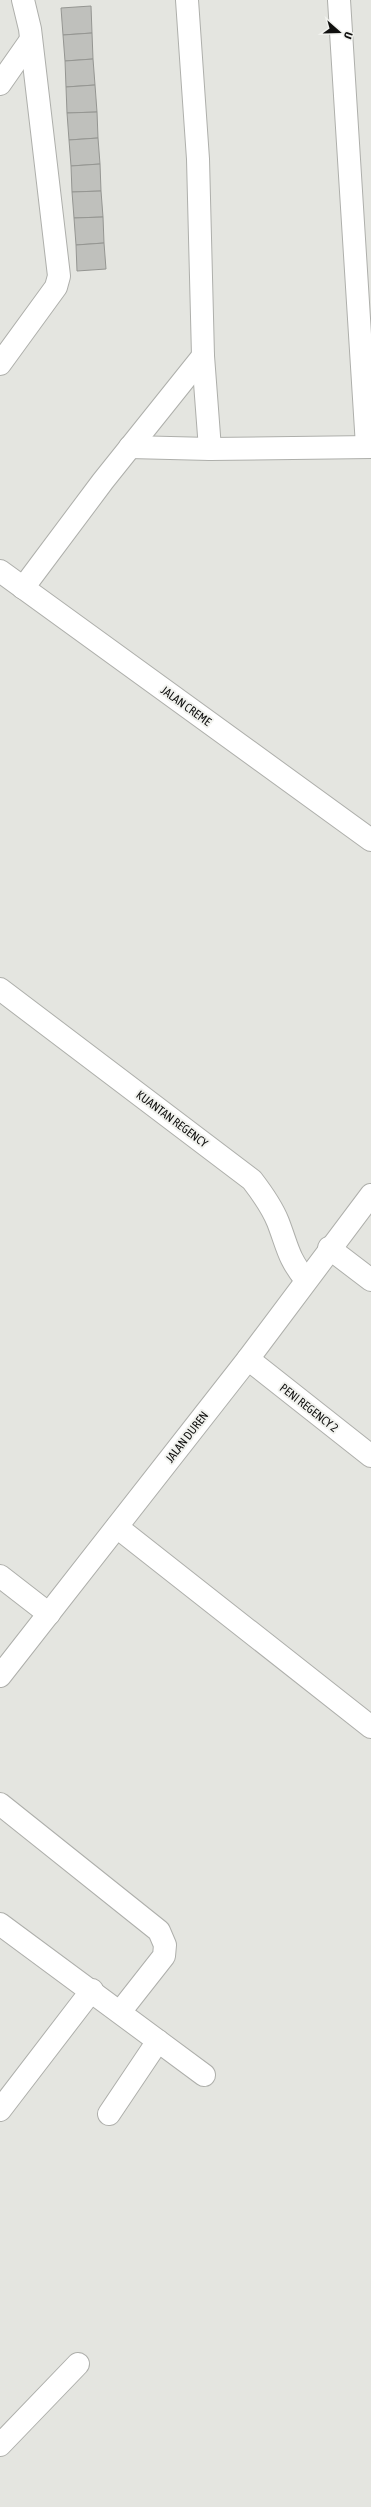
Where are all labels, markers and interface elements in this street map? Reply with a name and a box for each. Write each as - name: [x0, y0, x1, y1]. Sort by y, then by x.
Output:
- north arrow: [319, 12, 359, 52]
- text: U: [342, 30, 355, 41]
- street label: JALAN CREME: [158, 683, 214, 729]
- street label: KUANTAN REGENCY: [134, 1088, 211, 1151]
- street label: PENI REGENCY 2: [277, 1381, 341, 1435]
- street label: JALAN DUREN: [163, 1409, 211, 1465]

